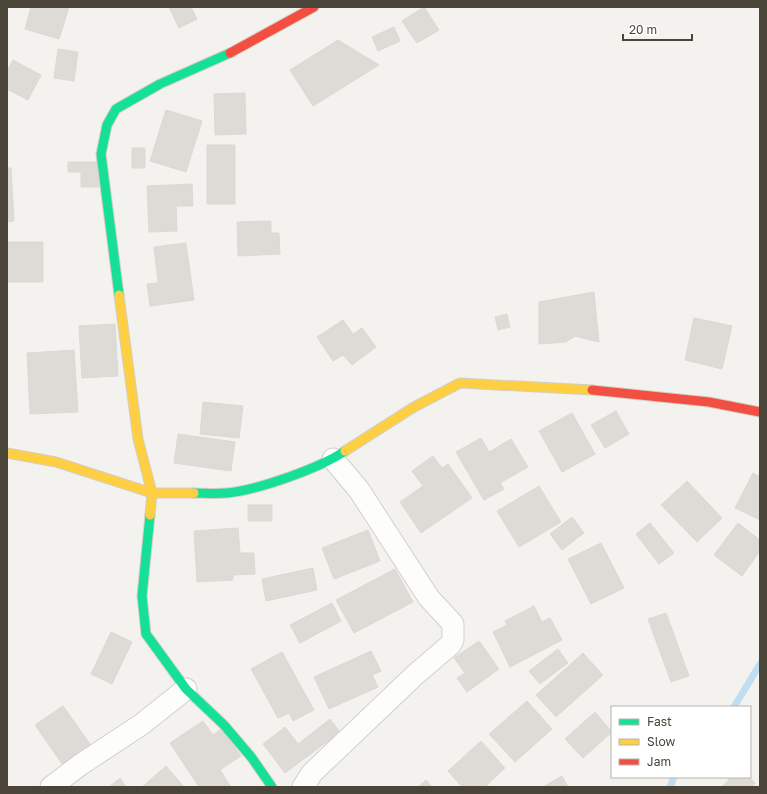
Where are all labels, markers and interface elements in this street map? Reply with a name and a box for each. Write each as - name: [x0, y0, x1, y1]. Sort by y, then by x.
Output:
- scale bar: [623, 16, 692, 42]
- text: 20 m: [629, 22, 657, 37]
- legend: [611, 706, 751, 778]
- text: Fast: [647, 714, 672, 729]
- text: Slow: [647, 734, 675, 749]
- text: Jam: [647, 754, 671, 769]

